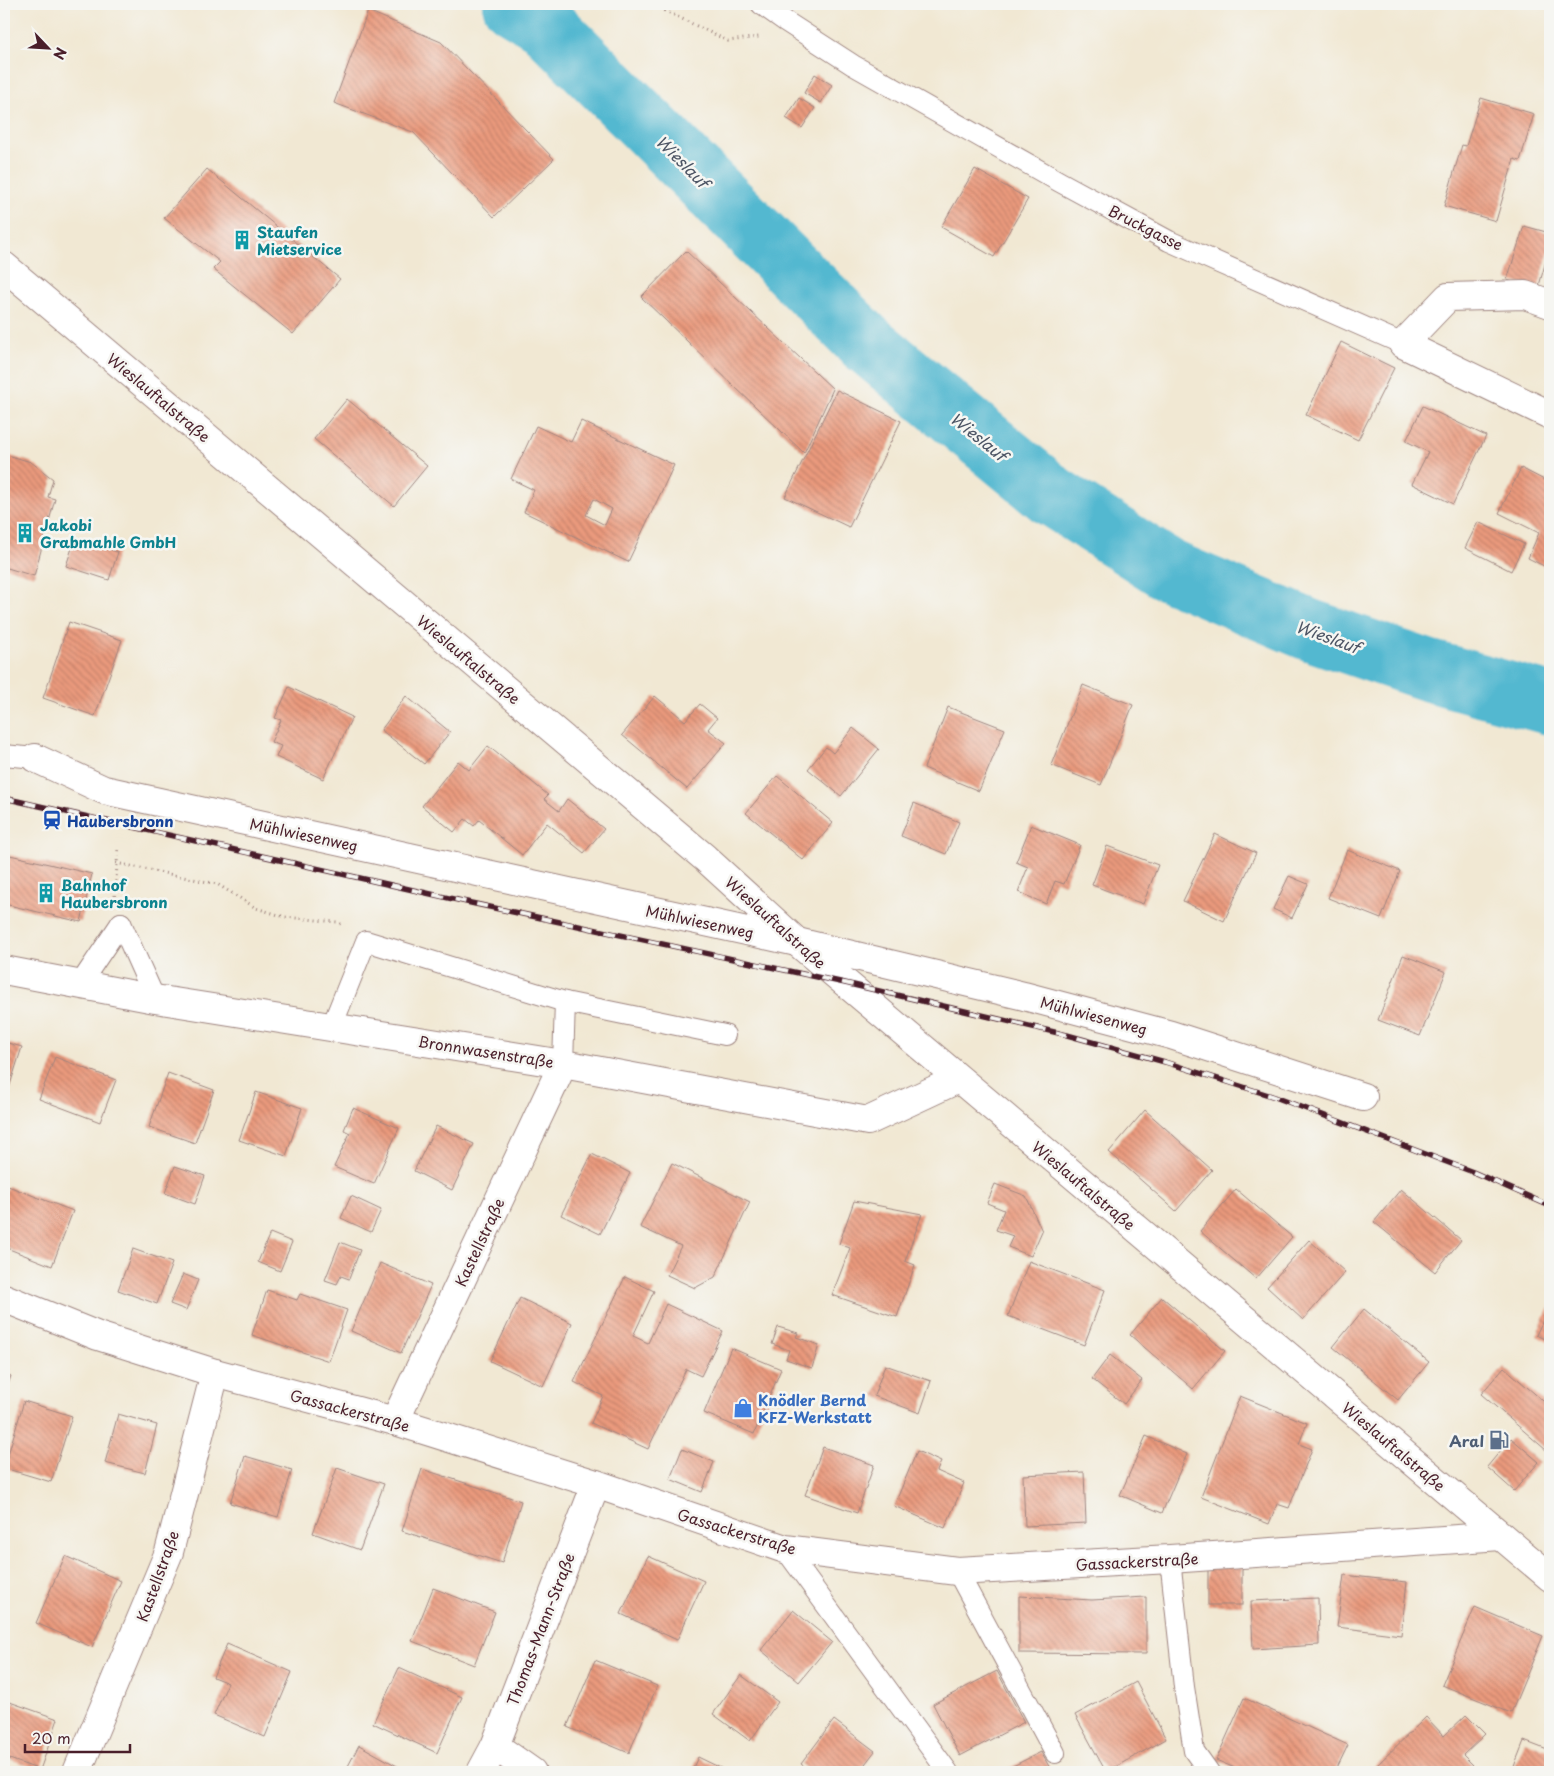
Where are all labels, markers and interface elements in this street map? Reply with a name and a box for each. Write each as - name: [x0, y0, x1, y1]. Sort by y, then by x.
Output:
- north arrow: [22, 22, 72, 72]
- text: N: [48, 44, 72, 63]
- water label: Wieslauf: [651, 129, 718, 196]
- street label: Bruckgasse: [1105, 198, 1187, 256]
- place label: Staufen Mietservice: [257, 220, 342, 260]
- building icon: Staufen Mietservice: [231, 229, 253, 251]
- street label: Wieslauftalstraße: [102, 347, 216, 447]
- water label: Wieslauf: [946, 406, 1016, 469]
- place label: Jakobi Grabmahle GmbH: [40, 513, 176, 553]
- building icon: Jakobi Grabmahle GmbH: [14, 522, 36, 544]
- street label: Wieslauftalstraße: [412, 609, 526, 709]
- water label: Wieslauf: [1293, 613, 1367, 660]
- station icon: Haubersbronn: [41, 809, 63, 831]
- place label: Haubersbronn: [67, 809, 174, 832]
- street label: Mühlwiesenweg: [248, 811, 360, 857]
- street label: Wieslauftalstraße: [720, 870, 832, 974]
- place label: Bahnhof Haubersbronn: [61, 873, 168, 913]
- building icon: Bahnhof Haubersbronn: [35, 882, 57, 904]
- street label: Mühlwiesenweg: [644, 898, 756, 944]
- street label: Mühlwiesenweg: [1038, 990, 1150, 1040]
- street label: Bronnwasenstraße: [417, 1029, 555, 1073]
- street label: Wieslauftalstraße: [1027, 1135, 1141, 1235]
- street label: Kastellstraße: [448, 1194, 510, 1290]
- street label: Gassackerstraße: [288, 1383, 412, 1437]
- place label: Knödler Bernd KFZ-Werkstatt: [758, 1388, 872, 1428]
- street label: Wieslauftalstraße: [1337, 1396, 1451, 1496]
- shop icon: Knödler Bernd KFZ-Werkstatt: [732, 1397, 754, 1419]
- place label: Aral: [1449, 1429, 1484, 1452]
- fuel station icon: Aral: [1488, 1429, 1510, 1451]
- street label: Gassackerstraße: [675, 1502, 799, 1560]
- street label: Kastellstraße: [130, 1527, 184, 1625]
- street label: Gassackerstraße: [1075, 1546, 1199, 1576]
- street label: Thomas-Mann-Straße: [500, 1549, 580, 1709]
- scale bar: [25, 1721, 130, 1753]
- text: 20 m: [32, 1726, 71, 1749]

